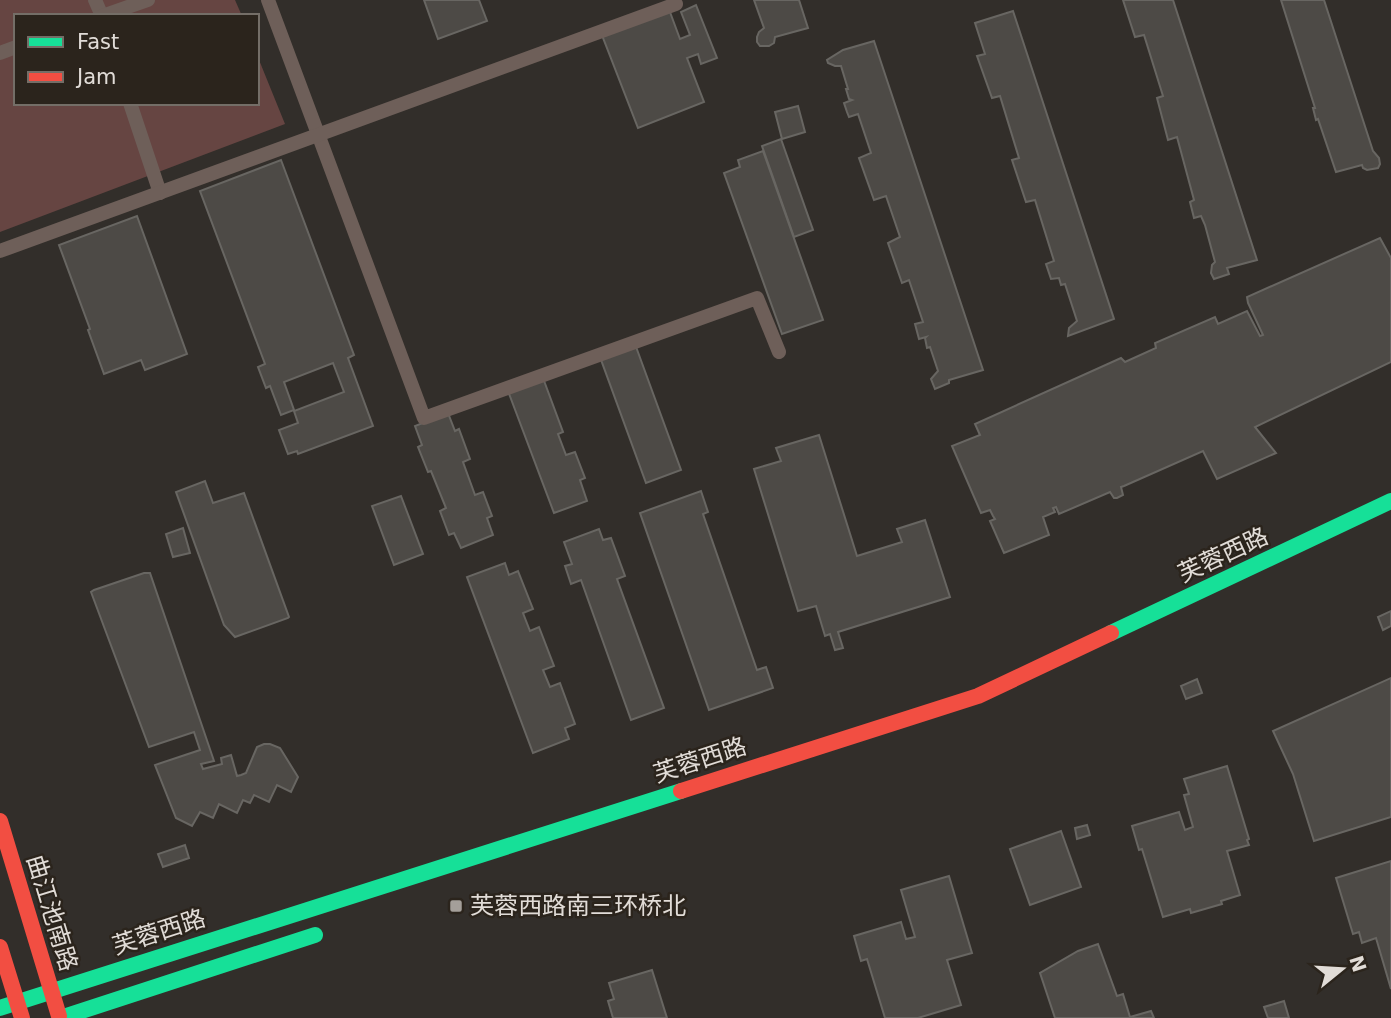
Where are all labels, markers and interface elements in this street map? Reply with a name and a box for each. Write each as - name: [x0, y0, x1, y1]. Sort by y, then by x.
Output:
- legend: [14, 14, 259, 105]
- text: Fast: [77, 30, 119, 54]
- text: Jam: [75, 65, 117, 89]
- street label: 芙蓉西路: [1174, 522, 1272, 588]
- street label: 芙蓉西路: [650, 732, 750, 788]
- street label: 曲江池南路: [21, 852, 83, 974]
- place label: 芙蓉西路南三环桥北: [470, 892, 686, 920]
- marker: 芙蓉西路南三环桥北: [448, 898, 464, 914]
- street label: 芙蓉西路: [109, 904, 209, 960]
- north arrow: [1307, 934, 1377, 1004]
- text: N: [1345, 953, 1371, 975]

